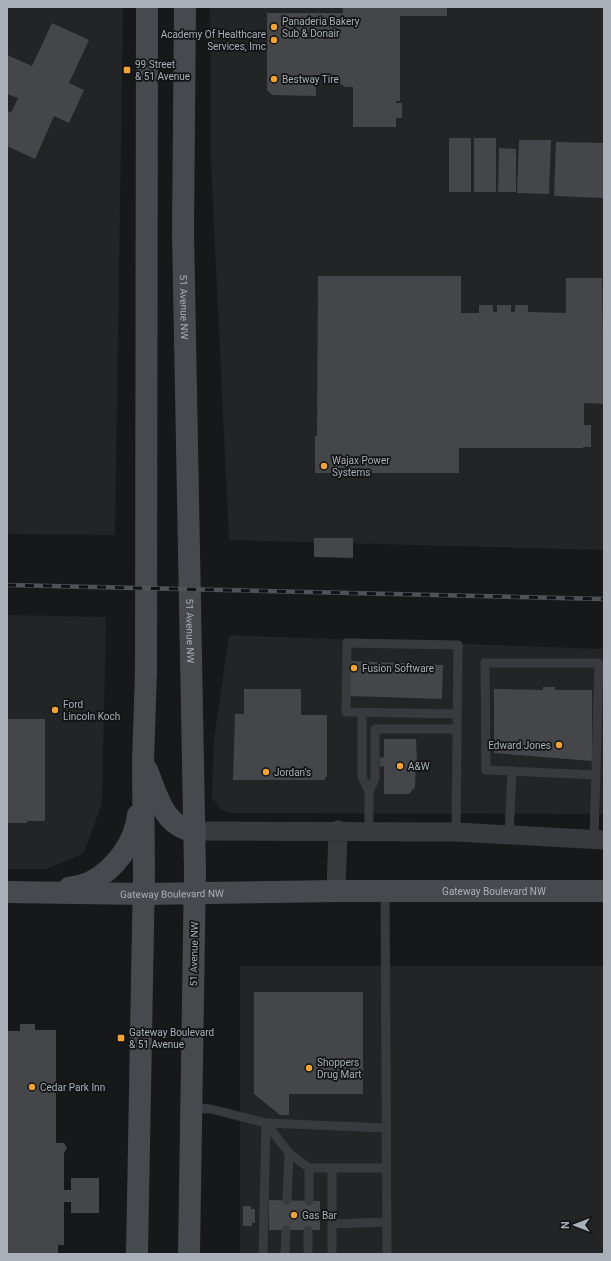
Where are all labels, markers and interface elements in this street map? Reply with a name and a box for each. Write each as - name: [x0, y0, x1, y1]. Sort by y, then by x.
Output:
- place label: Panaderia Bakery Sub & Donair: [282, 16, 360, 39]
- marker: Panaderia Bakery Sub & Donair: [269, 22, 279, 32]
- place label: Academy Of Healthcare Services, Imc: [161, 29, 266, 52]
- marker: Academy Of Healthcare Services, Imc: [269, 35, 279, 45]
- place label: 99 Street & 51 Avenue: [135, 59, 190, 82]
- marker: 99 Street & 51 Avenue: [122, 65, 132, 75]
- marker: Bestway Tire: [269, 74, 279, 84]
- place label: Bestway Tire: [282, 74, 339, 85]
- street label: 51 Avenue NW: [178, 274, 191, 340]
- place label: Wajax Power Systems: [332, 455, 390, 478]
- marker: Wajax Power Systems: [319, 461, 329, 471]
- street label: 51 Avenue NW: [184, 598, 197, 664]
- marker: Fusion Software: [349, 663, 359, 673]
- place label: Fusion Software: [362, 663, 434, 674]
- place label: Ford Lincoln Koch: [63, 699, 120, 722]
- marker: Ford Lincoln Koch: [50, 705, 60, 715]
- place label: Edward Jones: [488, 740, 551, 751]
- marker: Edward Jones: [554, 740, 564, 750]
- marker: A&W: [395, 761, 405, 771]
- place label: A&W: [408, 761, 430, 772]
- marker: Jordan's: [261, 767, 271, 777]
- place label: Jordan's: [274, 767, 311, 778]
- street label: Gateway Boulevard NW: [442, 886, 546, 897]
- street label: Gateway Boulevard NW: [120, 887, 224, 900]
- street label: 51 Avenue NW: [188, 921, 200, 987]
- place label: Gateway Boulevard & 51 Avenue: [129, 1027, 214, 1050]
- marker: Gateway Boulevard & 51 Avenue: [116, 1033, 126, 1043]
- place label: Shoppers Drug Mart: [317, 1057, 362, 1080]
- marker: Shoppers Drug Mart: [304, 1063, 314, 1073]
- marker: Cedar Park Inn: [27, 1082, 37, 1092]
- place label: Cedar Park Inn: [40, 1082, 105, 1093]
- north arrow: [555, 1205, 595, 1245]
- marker: Gas Bar: [289, 1210, 299, 1220]
- place label: Gas Bar: [302, 1210, 338, 1221]
- text: N: [559, 1221, 572, 1229]

